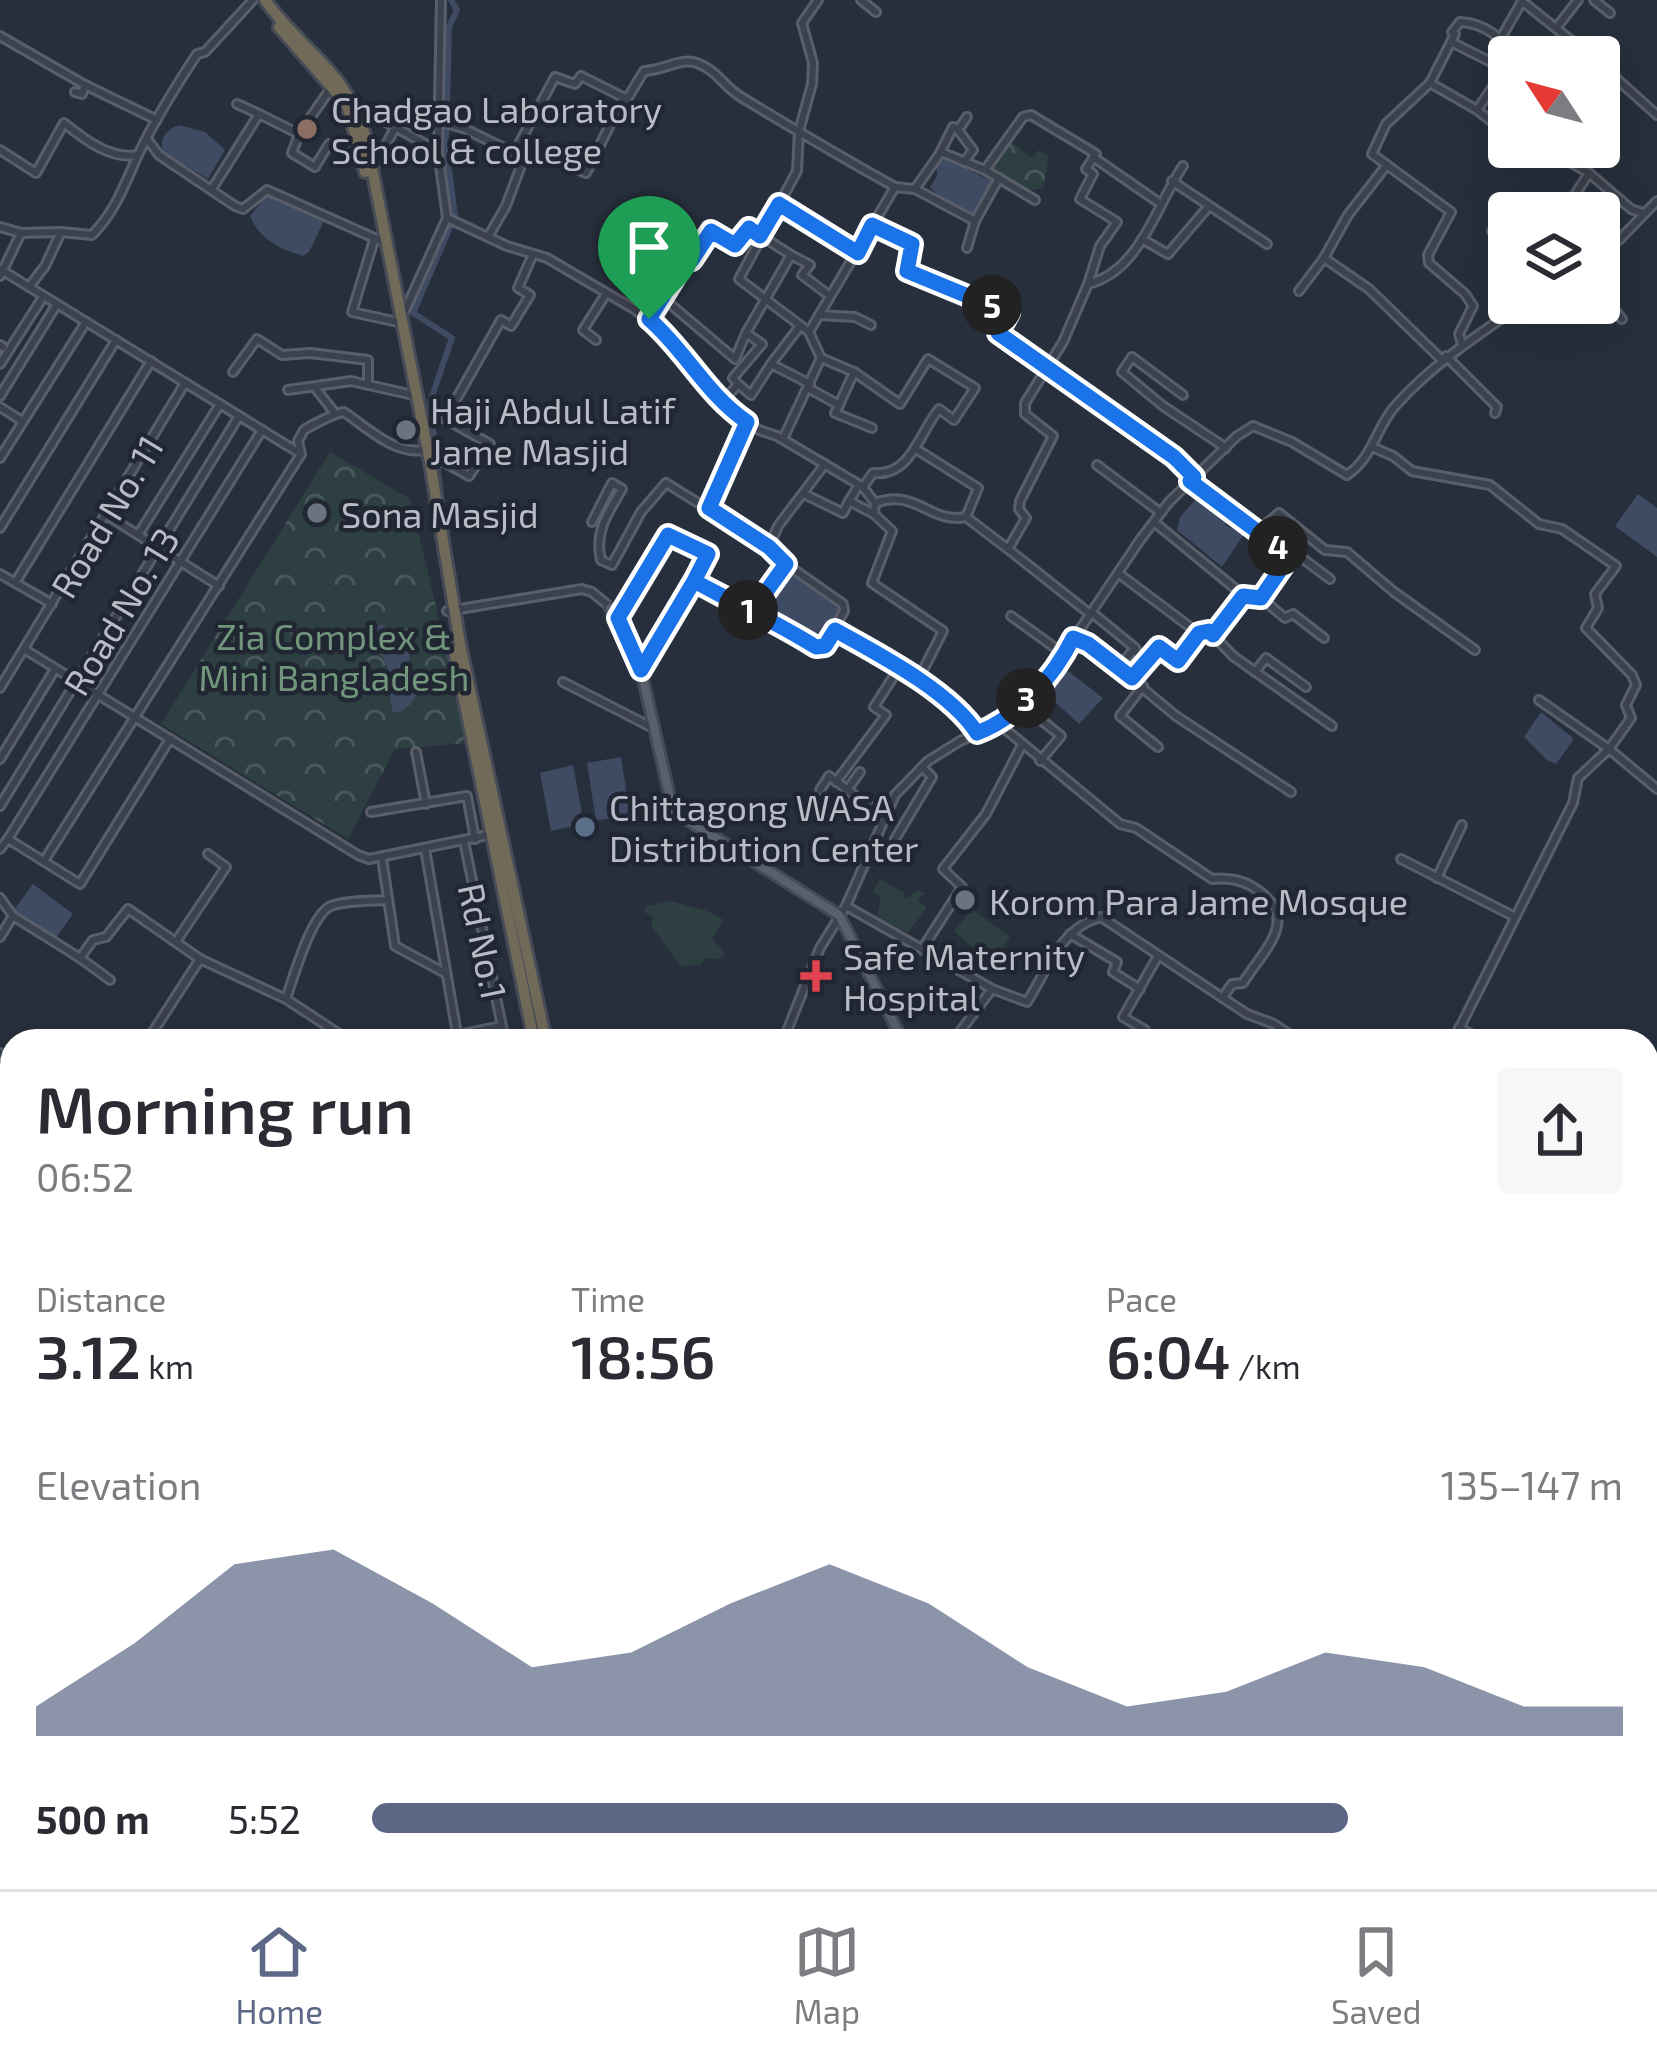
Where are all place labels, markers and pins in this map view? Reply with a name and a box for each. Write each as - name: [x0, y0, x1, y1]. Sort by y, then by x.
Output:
- place label: Chadgao Laboratory School & college: [331, 87, 662, 171]
- marker: Chadgao Laboratory School & college: [294, 116, 320, 142]
- pin: [598, 196, 700, 319]
- pin: 5: [962, 275, 1022, 335]
- place label: Haji Abdul Latif Jame Masjid: [430, 388, 677, 472]
- marker: Haji Abdul Latif Jame Masjid: [393, 417, 419, 443]
- place label: Sona Masjid: [341, 492, 539, 535]
- marker: Sona Masjid: [304, 500, 330, 526]
- pin: 4: [1248, 516, 1308, 576]
- pin: 1: [718, 580, 778, 640]
- pin: 3: [996, 668, 1056, 728]
- place label: Chittagong WASA Distribution Center: [609, 785, 919, 869]
- marker: Chittagong WASA Distribution Center: [572, 814, 598, 840]
- place label: Korom Para Jame Mosque: [989, 879, 1408, 922]
- marker: Korom Para Jame Mosque: [952, 887, 978, 913]
- place label: Safe Maternity Hospital: [843, 934, 1085, 1018]
- marker: Safe Maternity Hospital: [800, 960, 832, 992]

